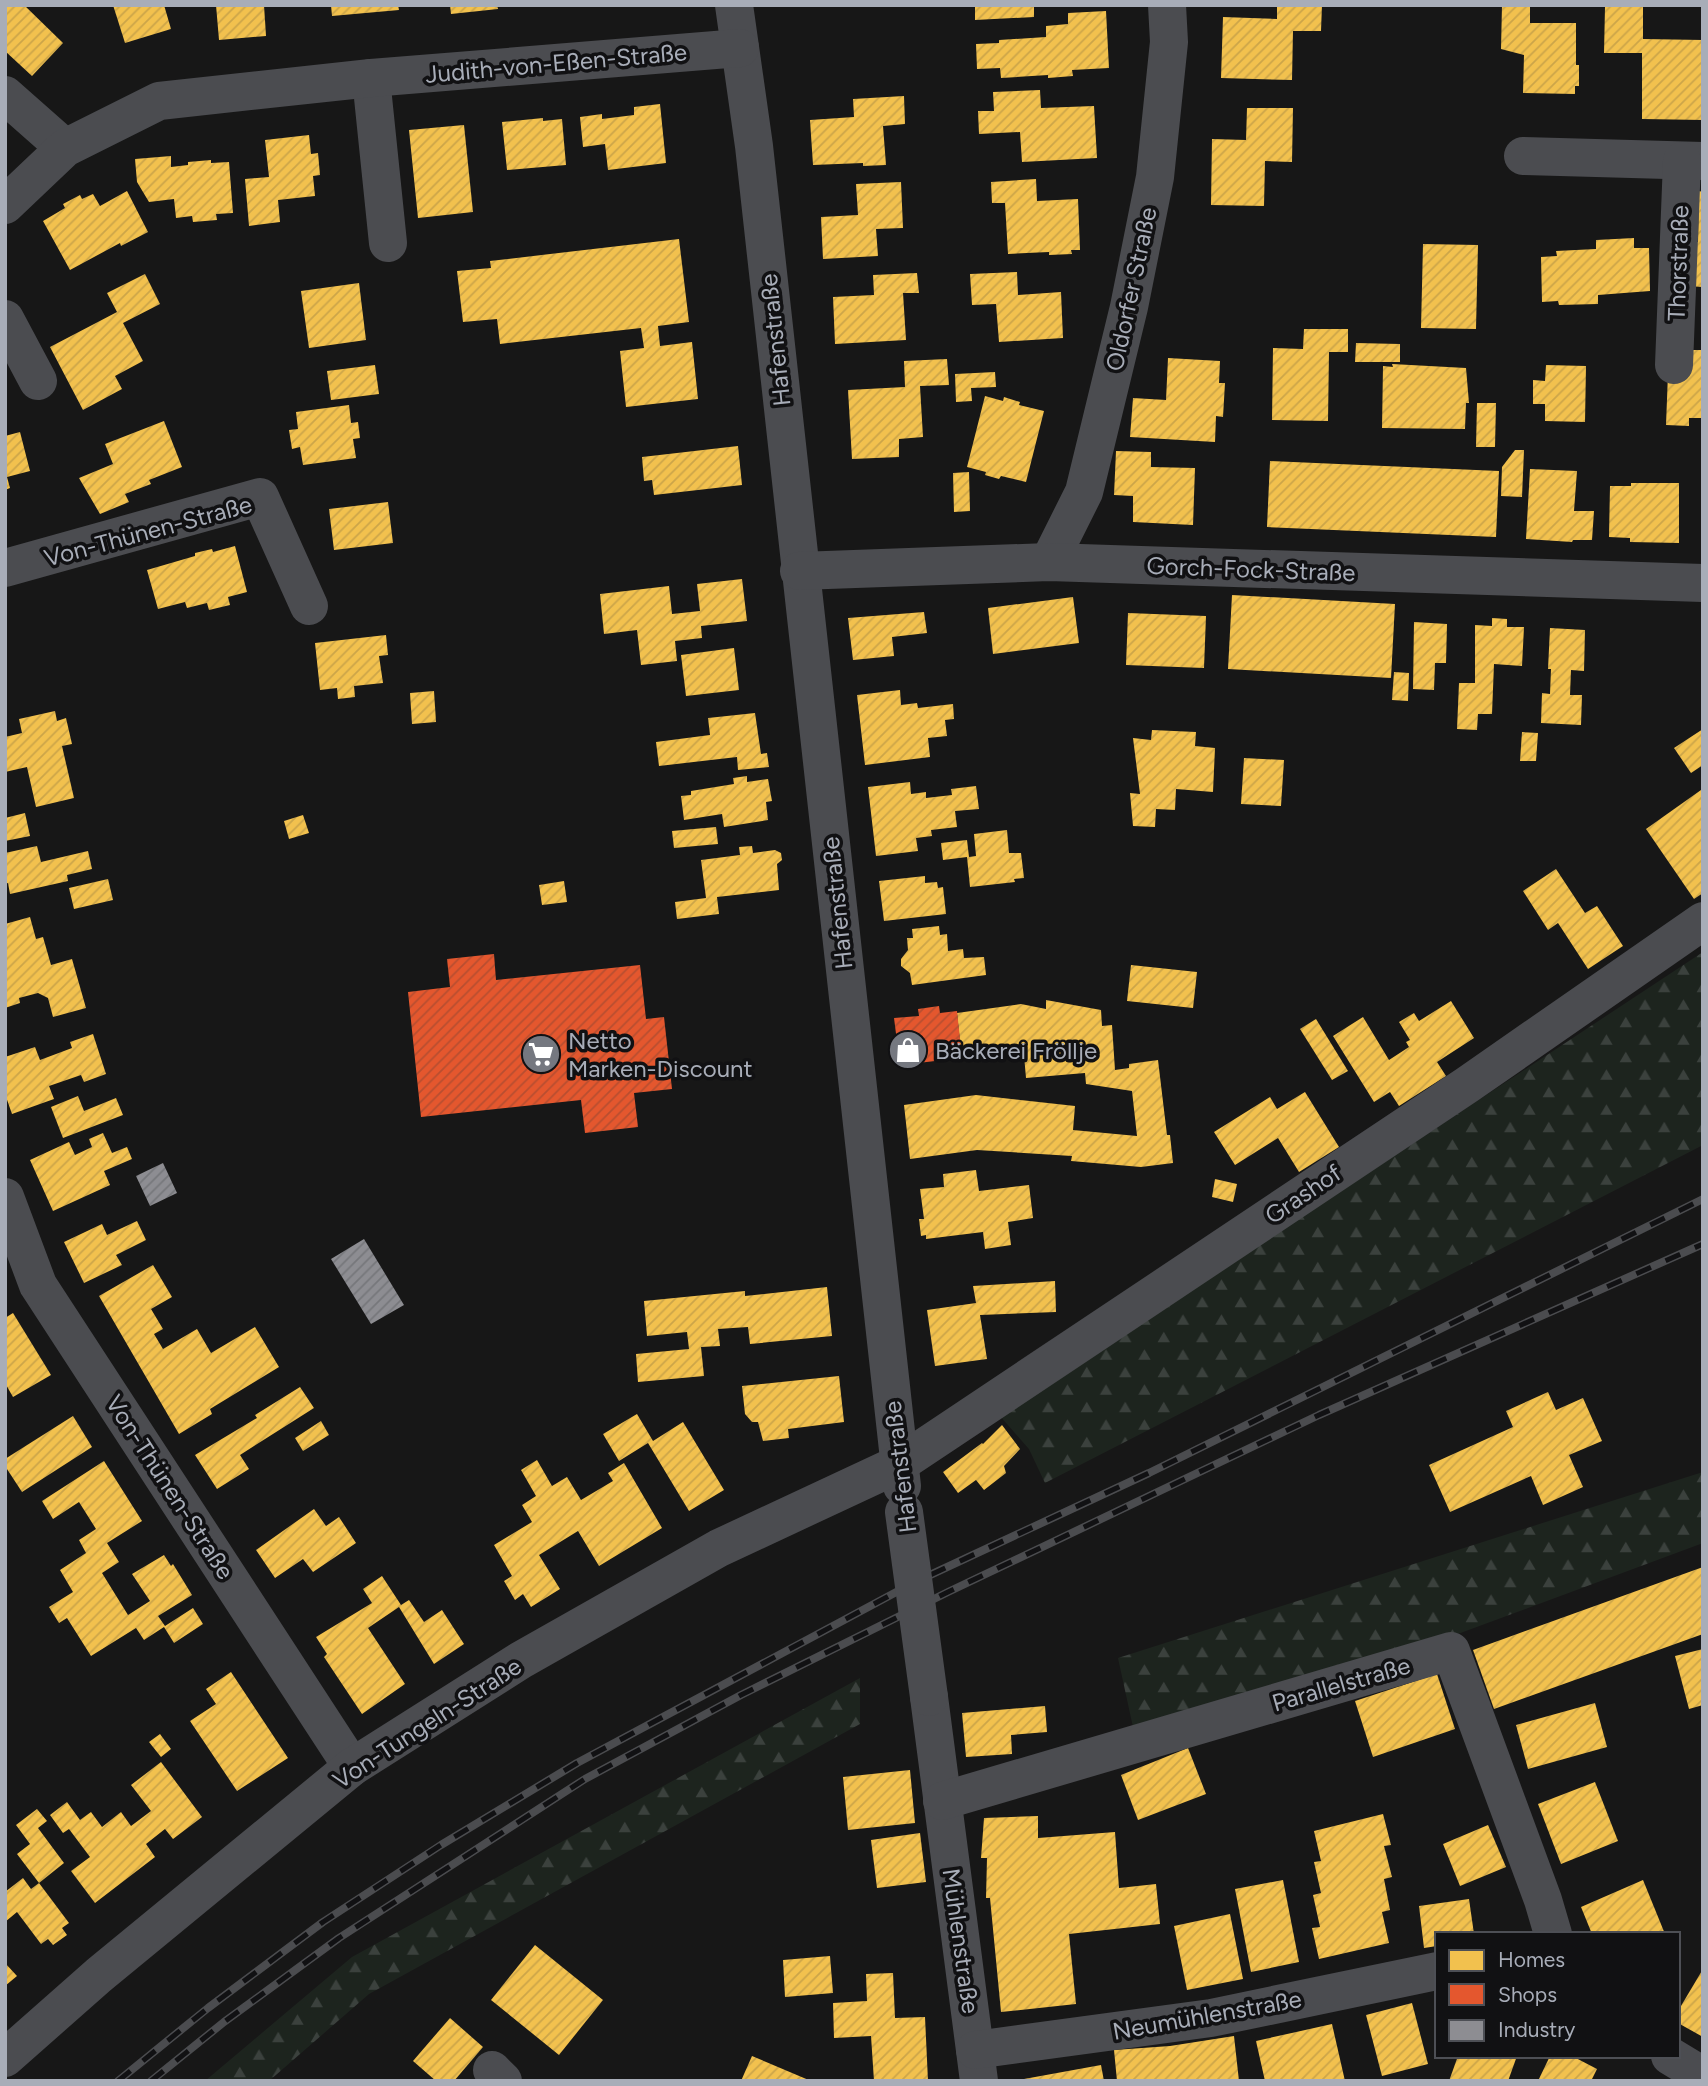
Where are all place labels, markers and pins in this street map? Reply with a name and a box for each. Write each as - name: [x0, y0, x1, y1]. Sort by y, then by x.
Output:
- place label: Netto Marken-Discount: [568, 1026, 753, 1083]
- shop icon: Bäckerei Fröllje: [887, 1029, 929, 1071]
- supermarket icon: Netto Marken-Discount: [520, 1033, 562, 1075]
- place label: Bäckerei Fröllje: [935, 1036, 1097, 1065]

